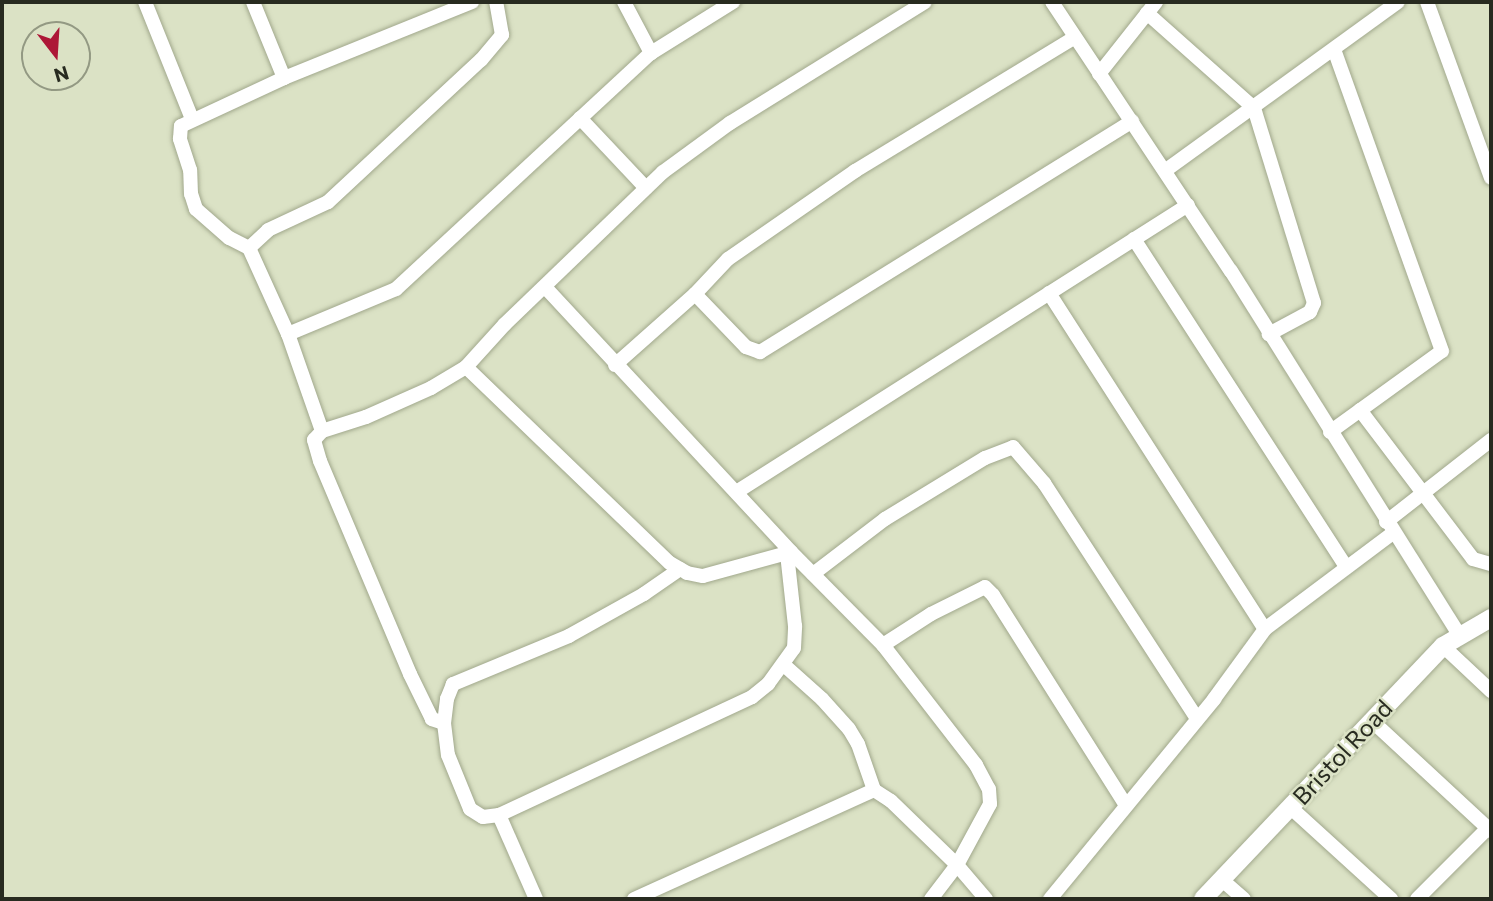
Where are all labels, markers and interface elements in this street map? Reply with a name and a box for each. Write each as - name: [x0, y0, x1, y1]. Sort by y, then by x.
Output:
- north arrow: [21, 21, 91, 91]
- text: N: [52, 62, 72, 88]
- street label: Bristol Road: [1286, 694, 1398, 810]

